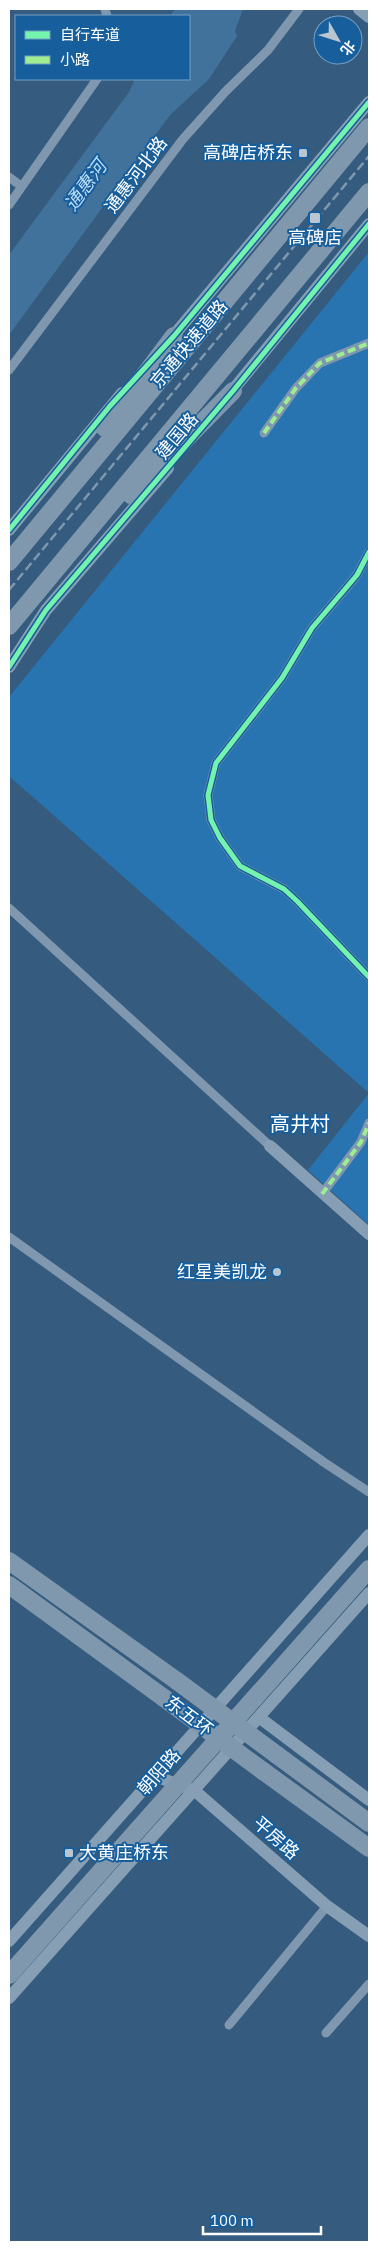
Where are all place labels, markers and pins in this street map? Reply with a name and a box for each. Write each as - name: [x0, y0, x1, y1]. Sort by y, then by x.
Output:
- place label: 高碑店桥东: [203, 141, 293, 164]
- marker: 高碑店桥东: [297, 147, 309, 159]
- marker: 高碑店: [308, 211, 322, 225]
- place label: 高碑店: [288, 226, 342, 249]
- place label: 红星美凯龙: [177, 1260, 267, 1283]
- marker: 红星美凯龙: [271, 1266, 283, 1278]
- place label: 大黄庄桥东: [79, 1841, 169, 1864]
- marker: 大黄庄桥东: [63, 1847, 75, 1859]

